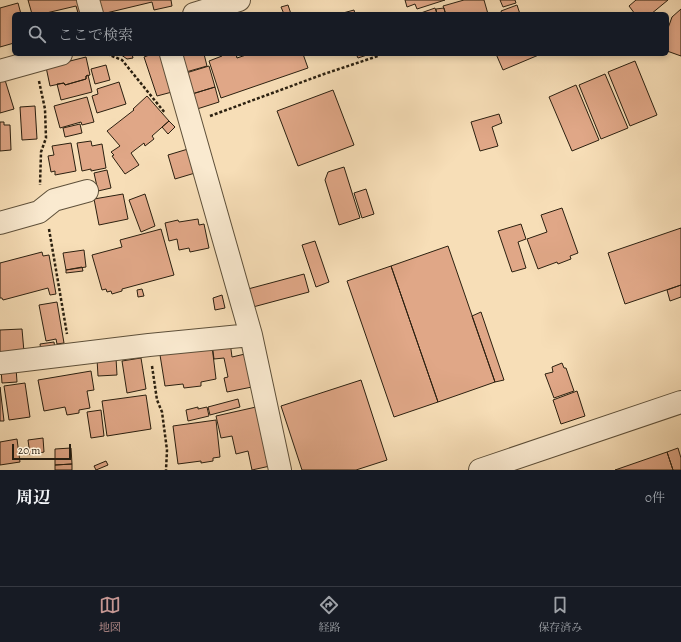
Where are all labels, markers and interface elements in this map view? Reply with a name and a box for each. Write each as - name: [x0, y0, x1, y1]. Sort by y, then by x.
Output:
- search box: [12, 12, 669, 56]
- icon: search: [26, 23, 48, 45]
- text: ここで検索: [58, 25, 133, 45]
- scale bar: [12, 442, 71, 461]
- text: 20 m: [18, 443, 40, 458]
- text: 周辺: [16, 486, 50, 509]
- text: 0件: [645, 489, 665, 506]
- tab: 地図: [99, 594, 121, 635]
- tab: 経路: [318, 594, 340, 635]
- tab: 保存済み: [538, 594, 582, 635]

